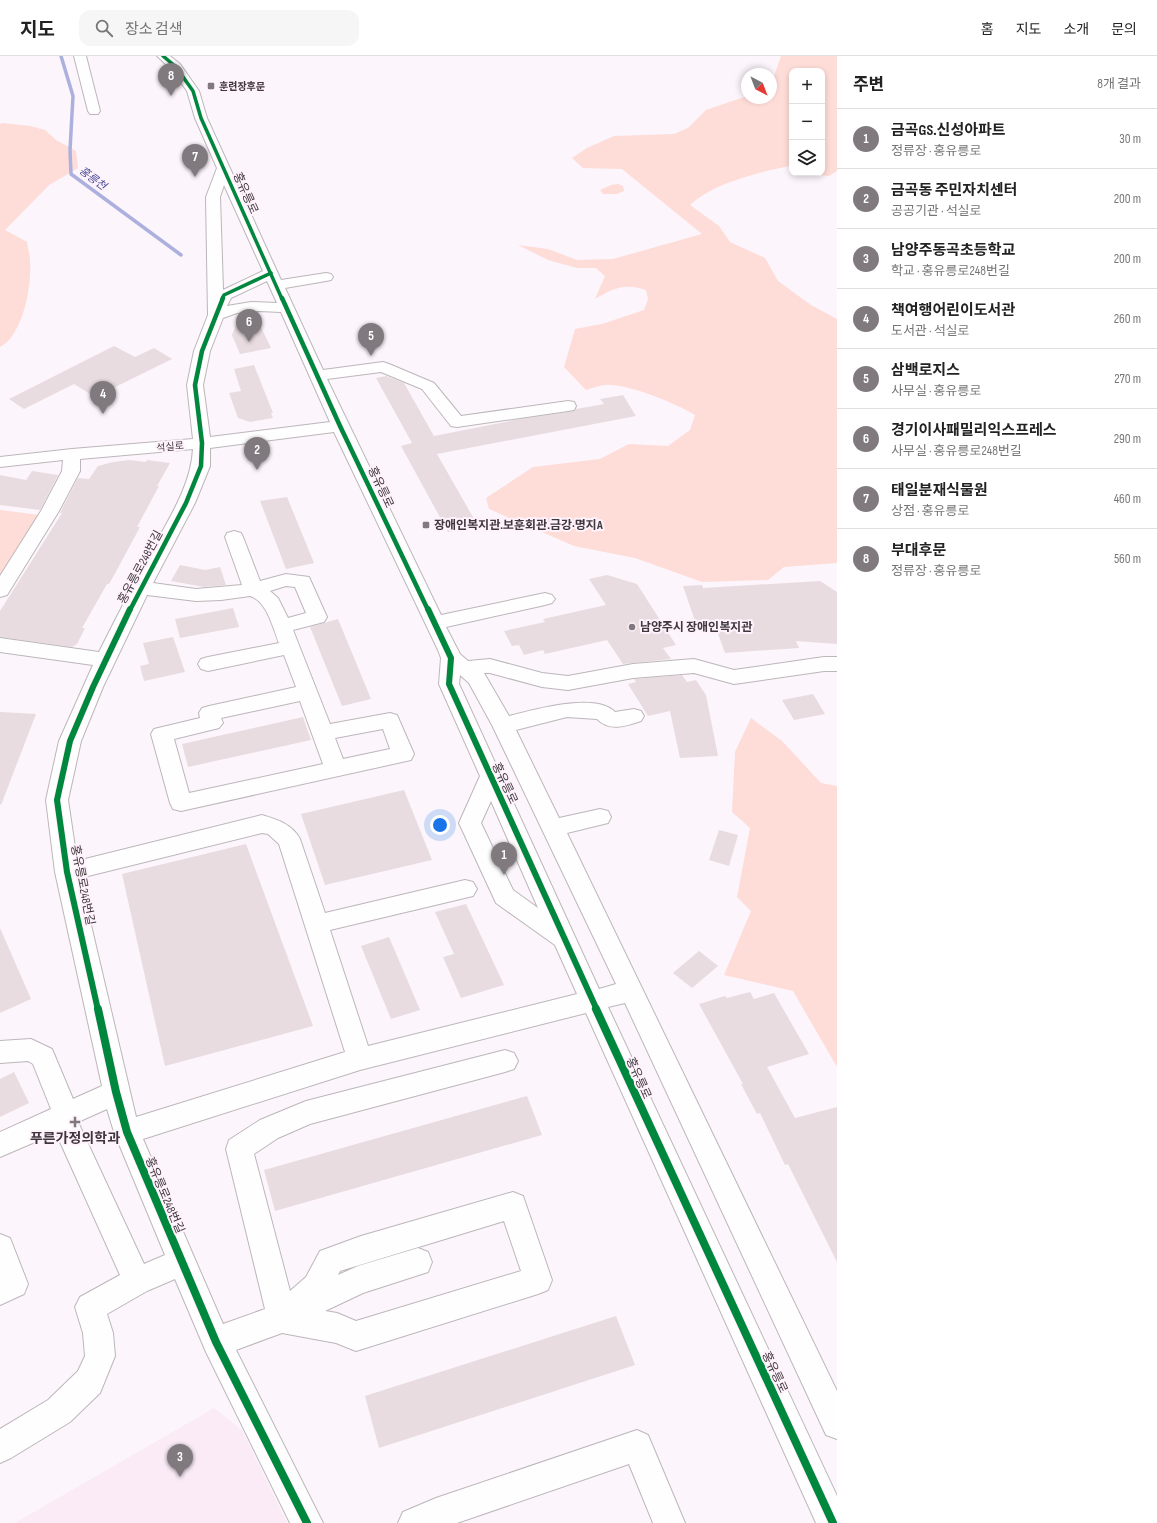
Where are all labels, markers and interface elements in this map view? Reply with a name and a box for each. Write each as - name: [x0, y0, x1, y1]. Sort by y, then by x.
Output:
- search box: [79, 10, 359, 46]
- icon: search: [93, 17, 115, 39]
- text: 지도: [20, 19, 55, 42]
- text: 장소 검색: [125, 20, 183, 39]
- text: 홈: [981, 21, 994, 38]
- text: 지도: [1016, 21, 1041, 38]
- text: 소개: [1063, 21, 1089, 38]
- text: 문의: [1111, 21, 1137, 38]
- pin: 8: [158, 63, 184, 96]
- north arrow: [741, 68, 777, 104]
- map controls: [789, 68, 825, 176]
- button: +: [789, 68, 825, 104]
- text: 주변: [853, 75, 884, 95]
- text: 8개 결과: [1097, 76, 1141, 92]
- marker: 훈련장후문: [206, 81, 216, 91]
- place label: 훈련장후문: [219, 81, 265, 93]
- button: −: [789, 104, 825, 140]
- text: 금곡GS.신성아파트: [891, 121, 1006, 140]
- text: 1: [863, 131, 869, 147]
- text: 30 m: [1119, 131, 1141, 147]
- button: layers: [789, 140, 825, 176]
- text: 정류장 · 홍유릉로: [891, 143, 981, 159]
- pin: 7: [182, 144, 208, 177]
- water label: 홍릉천: [77, 164, 110, 194]
- street label: 홍유릉로: [230, 170, 261, 216]
- text: 금곡동 주민자치센터: [891, 181, 1018, 200]
- text: 2: [863, 191, 869, 207]
- text: 200 m: [1114, 191, 1141, 207]
- text: 공공기관 · 석실로: [891, 203, 981, 219]
- text: 남양주동곡초등학교: [891, 241, 1015, 260]
- text: 3: [863, 251, 869, 267]
- text: 200 m: [1114, 251, 1141, 267]
- text: 학교 · 홍유릉로248번길: [891, 263, 1010, 279]
- text: 책여행어린이도서관: [891, 301, 1015, 320]
- pin: 6: [236, 309, 262, 342]
- text: 4: [863, 311, 869, 327]
- text: 260 m: [1114, 311, 1141, 327]
- pin: 5: [358, 323, 384, 356]
- text: 도서관 · 석실로: [891, 323, 969, 339]
- text: 삼백로지스: [891, 361, 960, 380]
- text: 5: [863, 371, 869, 387]
- text: 270 m: [1114, 371, 1141, 387]
- pin: 4: [90, 381, 116, 414]
- text: 사무실 · 홍유릉로: [891, 383, 981, 399]
- text: 경기이사패밀리익스프레스: [891, 421, 1057, 440]
- text: 6: [863, 431, 869, 447]
- text: 290 m: [1114, 431, 1141, 447]
- pin: 2: [244, 437, 270, 470]
- street label: 석실로: [156, 440, 184, 454]
- text: 사무실 · 홍유릉로248번길: [891, 443, 1022, 459]
- street label: 홍유릉로: [364, 464, 397, 510]
- text: 태일분재식물원: [891, 481, 988, 500]
- text: 7: [863, 491, 869, 507]
- text: 460 m: [1114, 491, 1141, 507]
- text: 상점 · 홍유릉로: [891, 503, 969, 519]
- place label: 장애인복지관.보훈회관.금강·명지A: [434, 518, 603, 533]
- marker: 장애인복지관.보훈회관.금강·명지A: [421, 520, 431, 530]
- street label: 홍유릉로248번길: [115, 528, 166, 607]
- text: 부대후문: [891, 541, 946, 560]
- text: 8: [863, 551, 869, 567]
- text: 560 m: [1114, 551, 1141, 567]
- text: 정류장 · 홍유릉로: [891, 563, 981, 579]
- place label: 남양주시 장애인복지관: [640, 620, 752, 635]
- marker: 남양주시 장애인복지관: [627, 622, 637, 632]
- street label: 홍유릉로: [488, 760, 521, 806]
- your location: [430, 815, 450, 835]
- pin: 1: [491, 842, 517, 875]
- street label: 홍유릉로248번길: [67, 844, 98, 926]
- street label: 홍유릉로: [623, 1055, 654, 1101]
- marker: 푸른가정의학과: [69, 1116, 81, 1128]
- place label: 푸른가정의학과: [30, 1130, 120, 1147]
- street label: 홍유릉로248번길: [142, 1155, 187, 1236]
- street label: 홍유릉로: [758, 1349, 791, 1395]
- pin: 3: [167, 1444, 193, 1477]

